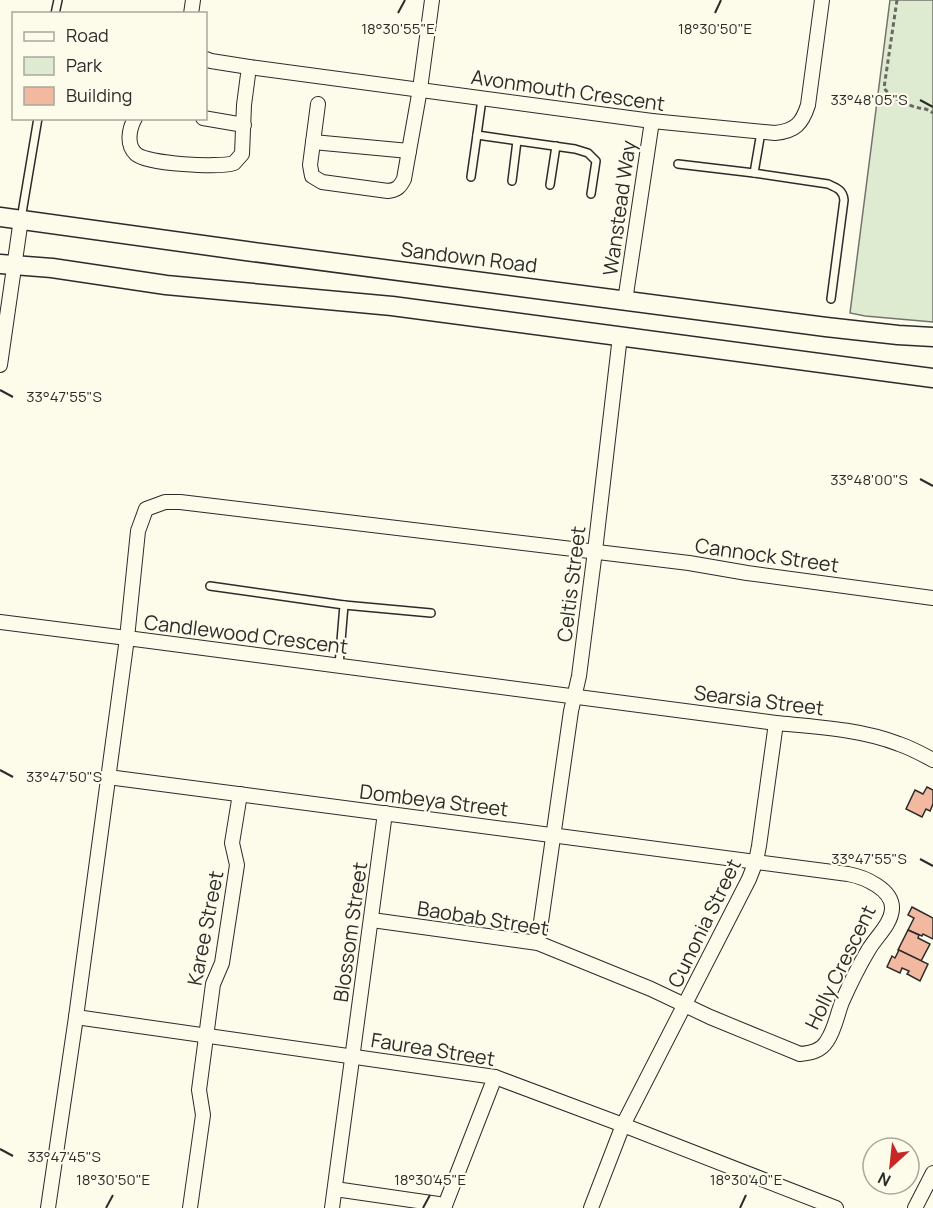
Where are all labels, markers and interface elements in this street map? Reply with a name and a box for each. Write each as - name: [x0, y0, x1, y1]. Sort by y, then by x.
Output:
- legend: [12, 12, 207, 120]
- text: 18°30'55"E: [361, 18, 435, 39]
- text: 18°30'50"E: [678, 18, 752, 39]
- text: Road: [66, 23, 109, 47]
- text: Park: [66, 53, 103, 77]
- street label: Avonmouth Crescent: [469, 63, 667, 117]
- text: Building: [66, 83, 132, 107]
- text: 33°48'05"S: [830, 89, 908, 110]
- street label: Wanstead Way: [596, 138, 642, 277]
- street label: Sandown Road: [399, 235, 539, 279]
- text: 33°47'55"S: [26, 386, 102, 407]
- text: 33°48'00"S: [830, 469, 908, 490]
- street label: Celtis Street: [550, 524, 592, 644]
- street label: Cannock Street: [693, 532, 841, 578]
- street label: Candlewood Crescent: [143, 608, 349, 660]
- street label: Searsia Street: [692, 679, 826, 721]
- text: 33°47'50"S: [26, 766, 102, 787]
- street label: Dombeya Street: [358, 777, 510, 823]
- text: 33°47'55"S: [831, 848, 907, 869]
- street label: Cunonia Street: [661, 854, 747, 992]
- street label: Blossom Street: [327, 860, 373, 1004]
- street label: Karee Street: [181, 868, 229, 988]
- street label: Baobab Street: [415, 894, 551, 942]
- street label: Holly Crescent: [798, 900, 882, 1034]
- street label: Faurea Street: [369, 1026, 497, 1072]
- north arrow: [861, 1136, 921, 1196]
- text: 33°47'45"S: [27, 1146, 101, 1167]
- text: N: [874, 1167, 894, 1192]
- text: 18°30'50"E: [76, 1169, 150, 1190]
- text: 18°30'45"E: [394, 1169, 466, 1190]
- text: 18°30'40"E: [710, 1169, 782, 1190]

